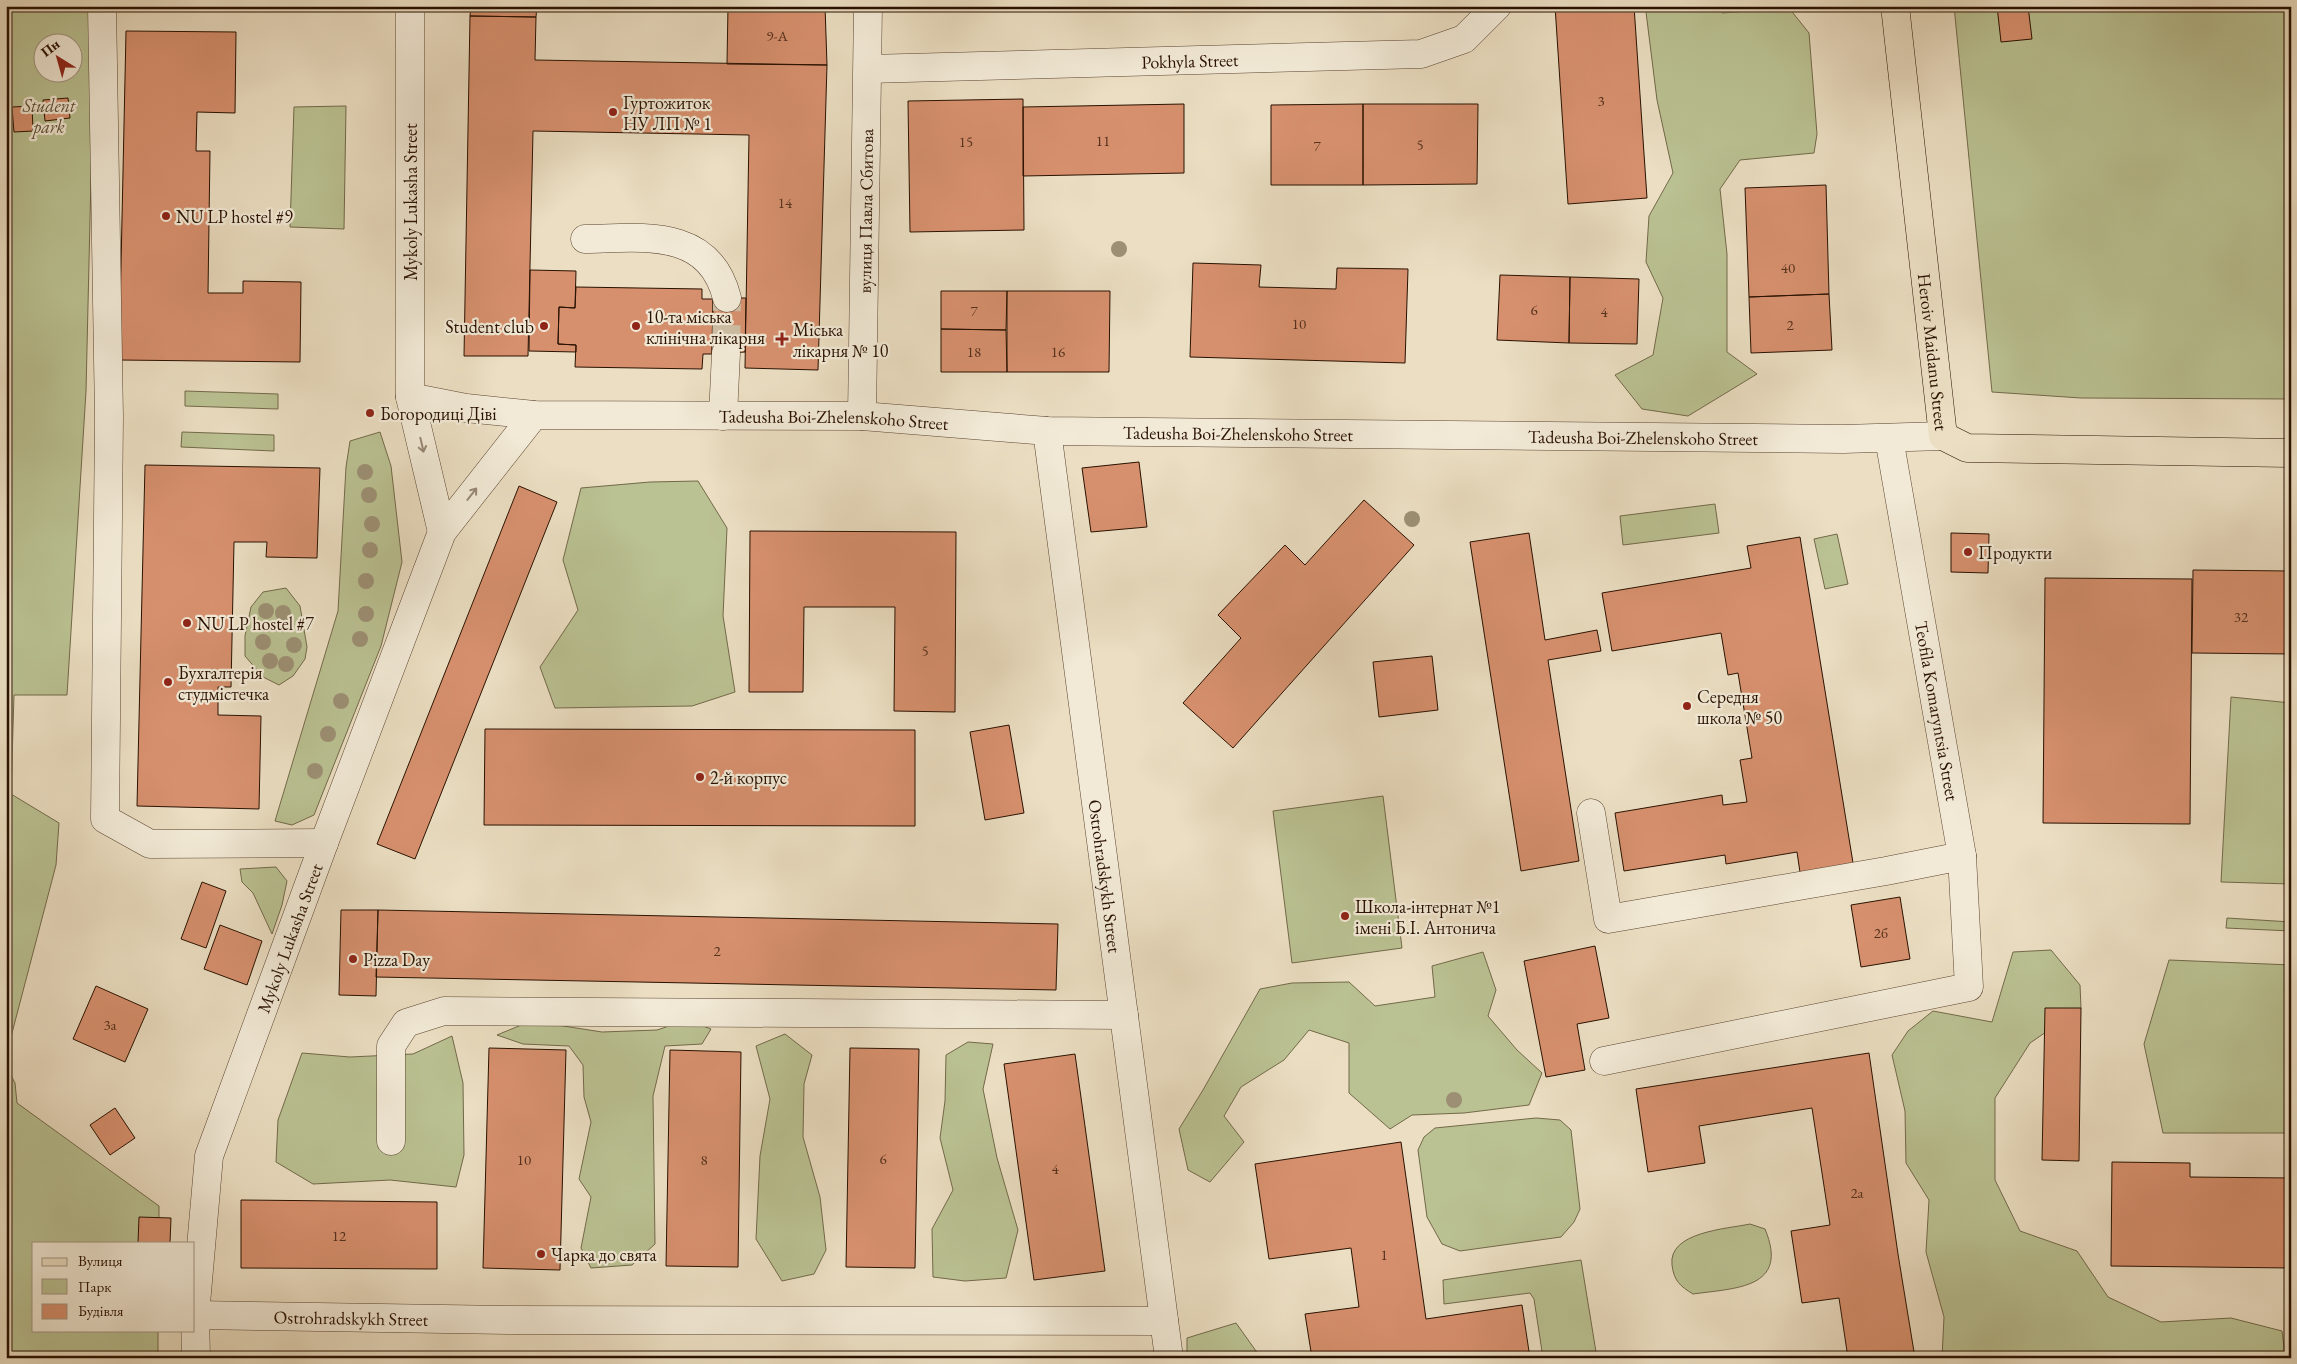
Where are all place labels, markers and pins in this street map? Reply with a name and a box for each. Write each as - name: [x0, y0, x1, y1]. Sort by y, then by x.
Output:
- place label: Гуртожиток НУ ЛП № 1: [623, 91, 712, 135]
- marker: Гуртожиток НУ ЛП № 1: [607, 106, 619, 118]
- place label: NU LP hostel #9: [176, 205, 293, 228]
- marker: NU LP hostel #9: [160, 210, 172, 222]
- place label: 10-та міська клінічна лікарня: [646, 305, 765, 349]
- place label: Student club: [445, 315, 534, 338]
- place label: Міська лікарня № 10: [793, 318, 889, 362]
- marker: Student club: [538, 320, 550, 332]
- marker: 10-та міська клінічна лікарня: [630, 320, 642, 332]
- marker: Міська лікарня № 10: [775, 332, 789, 346]
- place label: Богородиці Діві: [380, 402, 497, 425]
- marker: Богородиці Діві: [364, 407, 376, 419]
- place label: Продукти: [1978, 541, 2053, 564]
- marker: Продукти: [1962, 546, 1974, 558]
- place label: NU LP hostel #7: [197, 612, 314, 635]
- marker: NU LP hostel #7: [181, 617, 193, 629]
- place label: Бухгалтерія студмістечка: [178, 661, 270, 705]
- marker: Бухгалтерія студмістечка: [162, 676, 174, 688]
- place label: Середня школа № 50: [1697, 685, 1782, 729]
- marker: Середня школа № 50: [1681, 700, 1693, 712]
- place label: 2-й корпус: [710, 766, 787, 789]
- marker: 2-й корпус: [694, 771, 706, 783]
- place label: Школа-інтернат №1 імені Б.І. Антонича: [1355, 895, 1500, 939]
- marker: Школа-інтернат №1 імені Б.І. Антонича: [1339, 910, 1351, 922]
- place label: Pizza Day: [363, 948, 430, 971]
- marker: Pizza Day: [347, 953, 359, 965]
- place label: Чарка до свята: [551, 1243, 658, 1266]
- marker: Чарка до свята: [535, 1248, 547, 1260]

